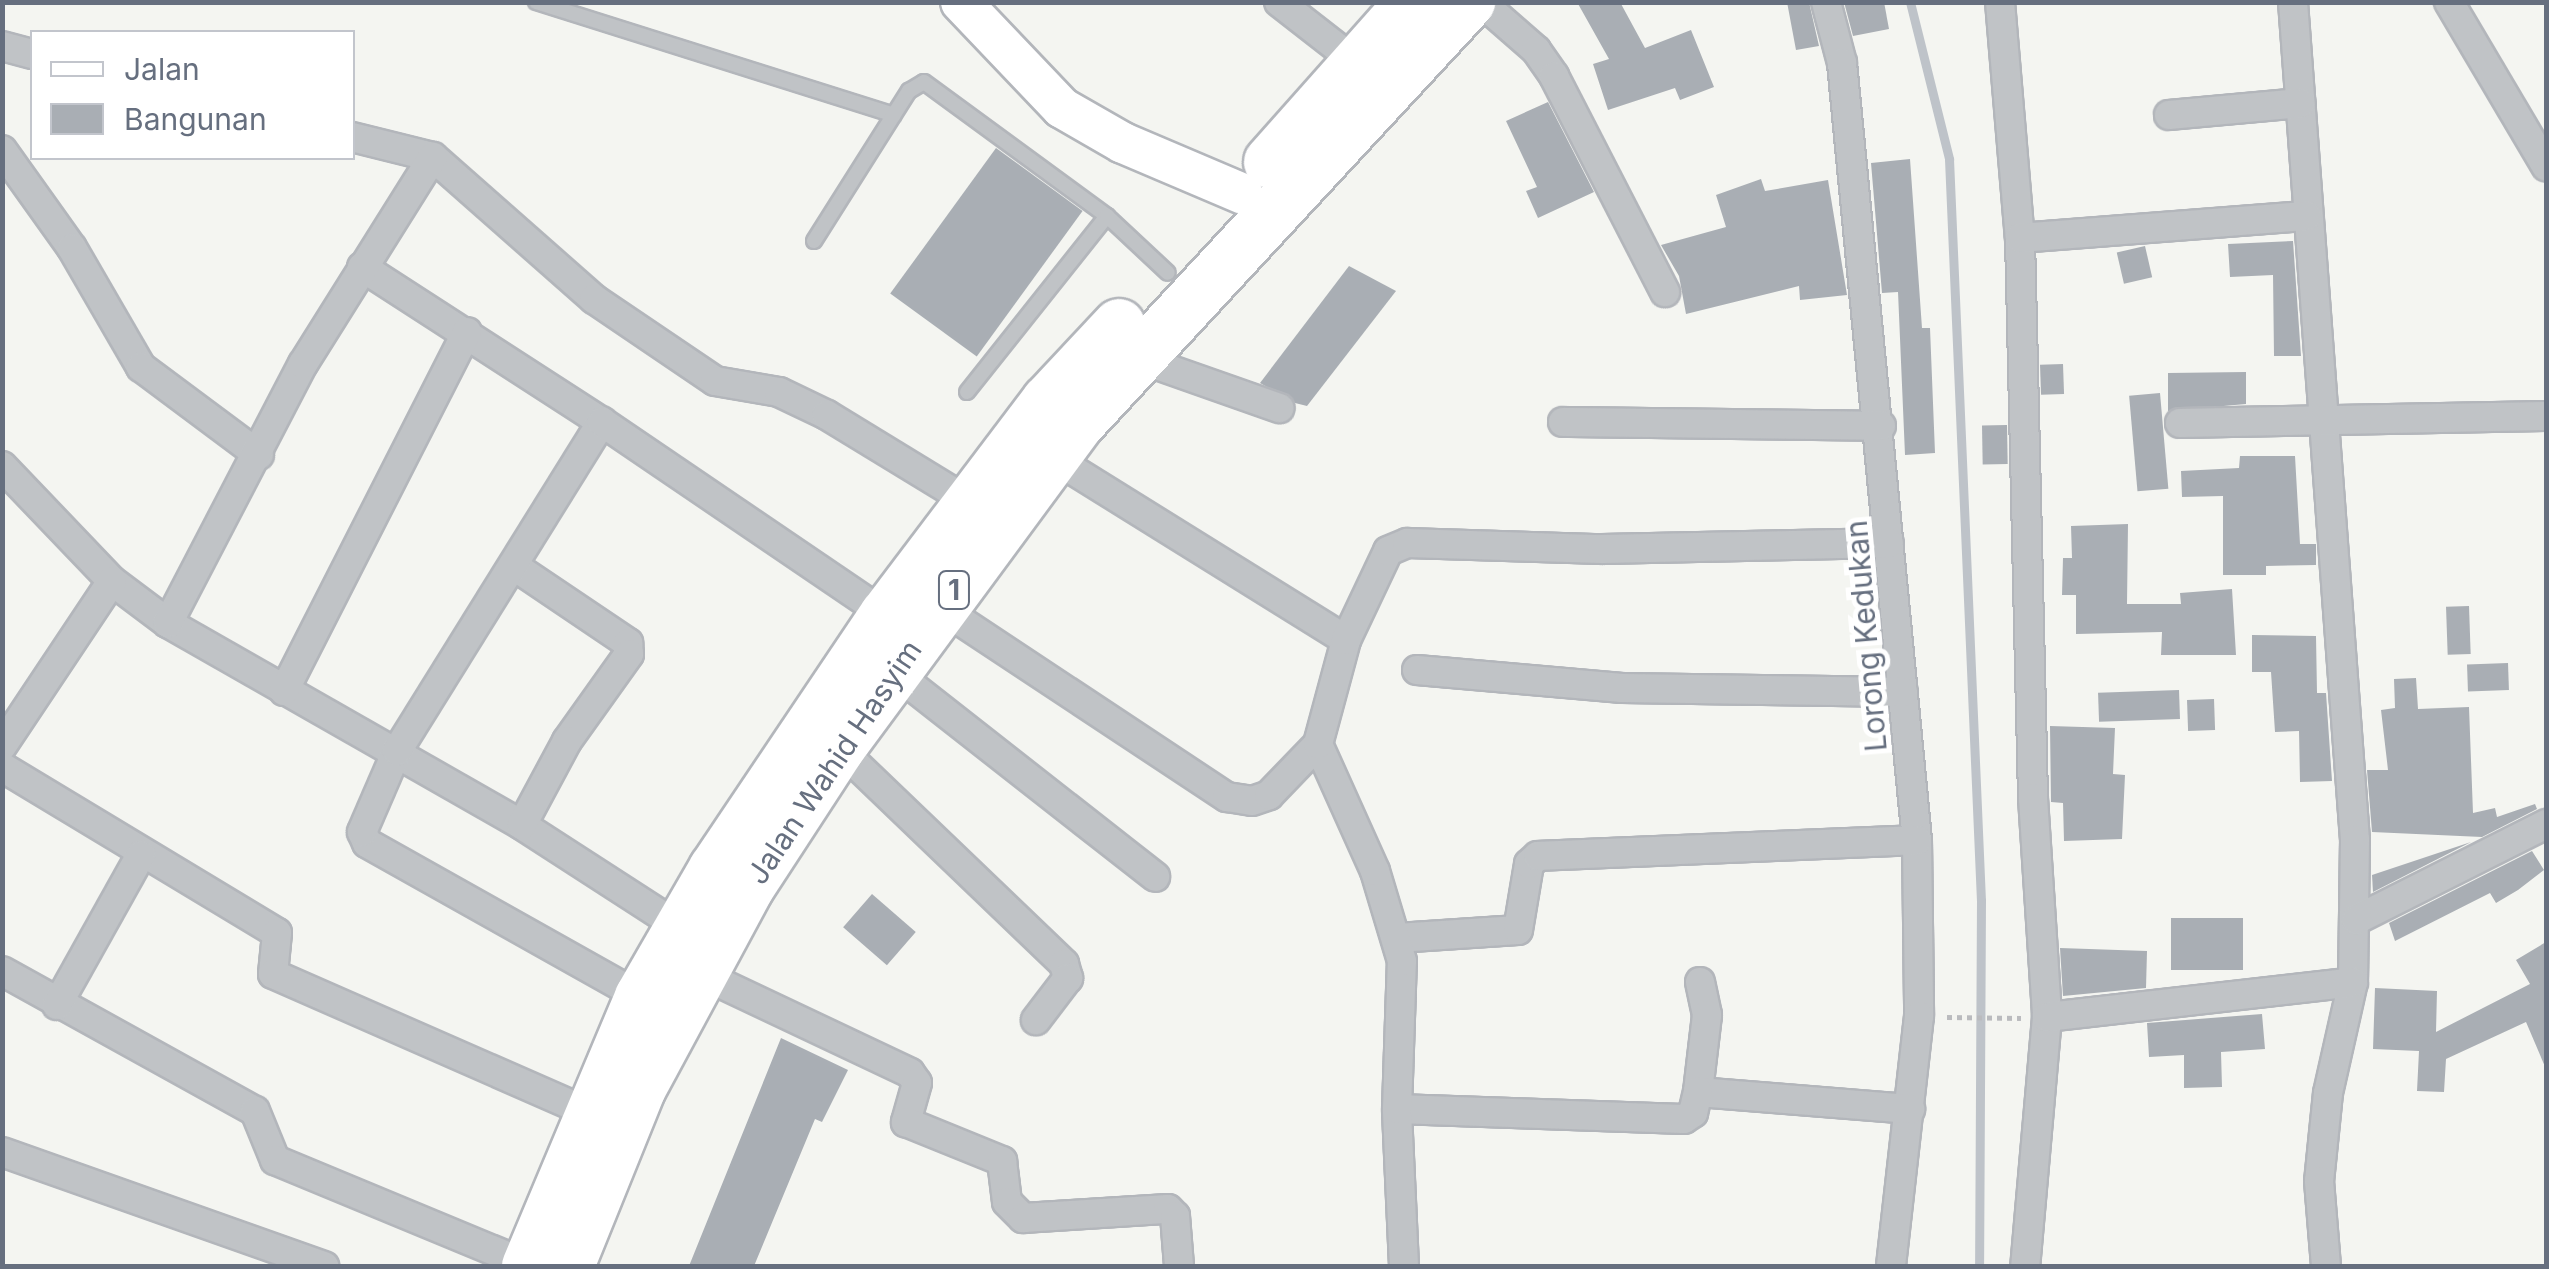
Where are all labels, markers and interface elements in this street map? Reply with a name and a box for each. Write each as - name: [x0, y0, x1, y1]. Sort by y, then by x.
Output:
- legend: [30, 30, 355, 160]
- text: Jalan: [124, 51, 200, 87]
- text: Bangunan: [124, 101, 267, 137]
- street label: Lorong Kedukan: [1838, 519, 1894, 753]
- road number: 1: [936, 567, 972, 613]
- street label: Jalan Wahid Hasyim: [739, 633, 929, 891]

